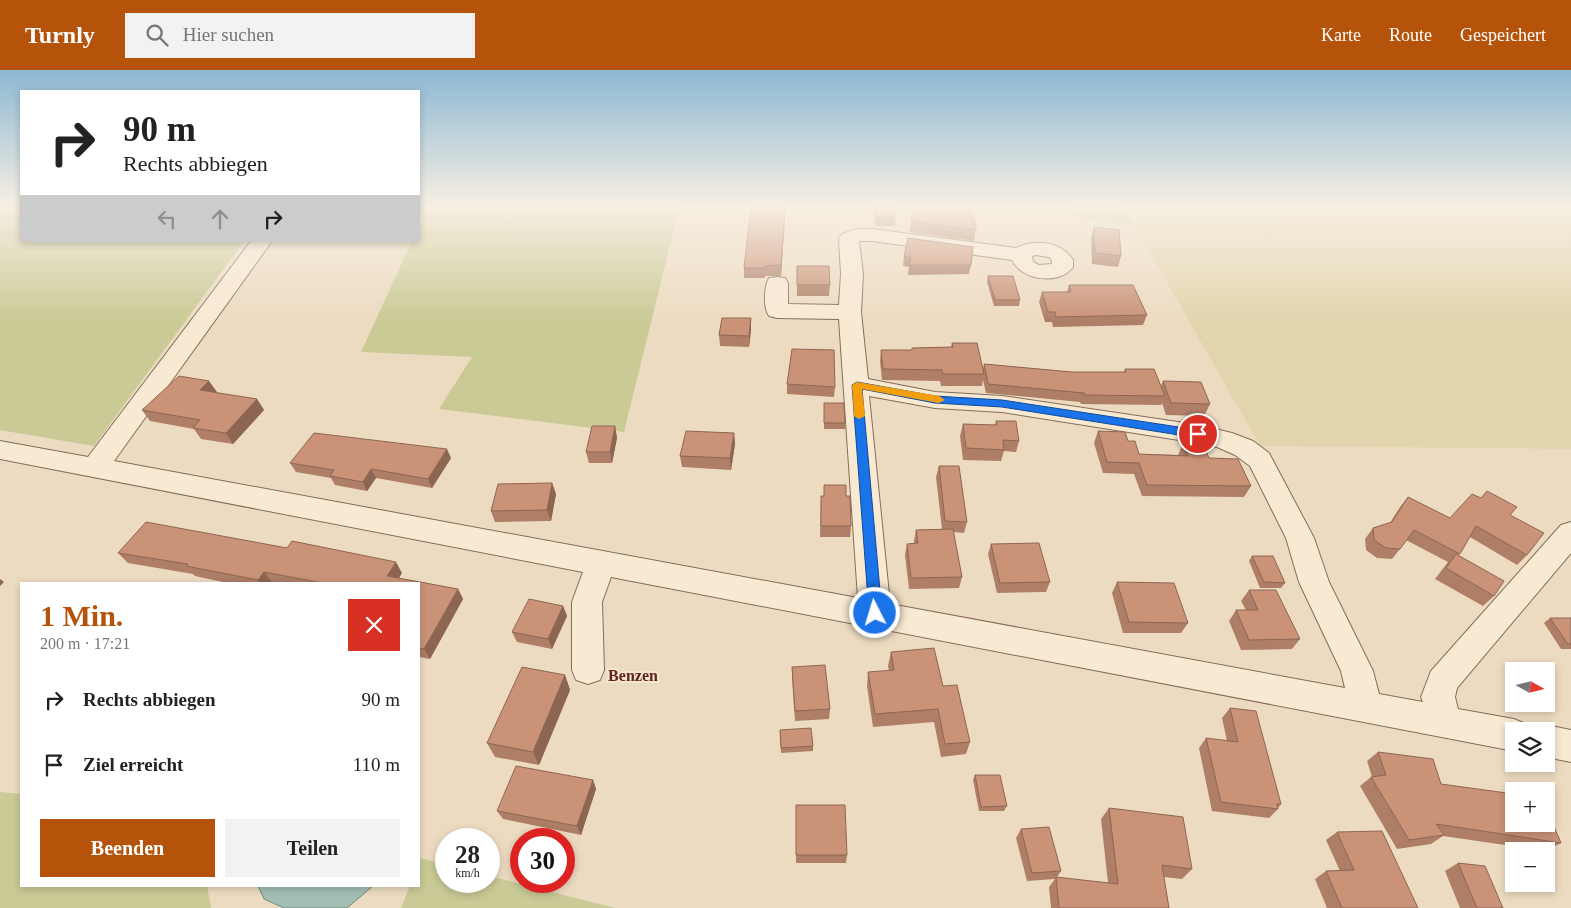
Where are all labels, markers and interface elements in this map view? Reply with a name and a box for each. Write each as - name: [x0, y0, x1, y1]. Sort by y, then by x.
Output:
- search box: [125, 13, 475, 58]
- icon: search: [143, 21, 171, 49]
- text: Turnly: [25, 22, 95, 48]
- text: Hier suchen: [183, 24, 274, 45]
- text: Karte: [1321, 25, 1361, 45]
- text: Route: [1389, 25, 1432, 45]
- text: Gespeichert: [1460, 25, 1546, 45]
- icon: right: [40, 110, 105, 175]
- text: 90 m: [123, 110, 196, 149]
- text: Rechts abbiegen: [123, 151, 268, 176]
- icon: left: [153, 205, 181, 233]
- icon: ahead: [206, 205, 234, 233]
- icon: right: [259, 205, 287, 233]
- pin: [1177, 413, 1219, 455]
- icon: arrive: [1184, 420, 1212, 448]
- position arrow: [848, 586, 900, 638]
- text: 1 Min.: [40, 599, 123, 632]
- button: close: [348, 599, 400, 651]
- text: 200 m · 17:21: [40, 635, 130, 652]
- north arrow: [1505, 662, 1555, 712]
- map controls: [1505, 662, 1555, 892]
- district label: Benzen: [608, 667, 658, 684]
- icon: right: [40, 686, 68, 714]
- text: Rechts abbiegen: [83, 689, 215, 710]
- text: 90 m: [361, 689, 400, 710]
- button: layers: [1505, 722, 1555, 772]
- icon: arrive: [40, 751, 68, 779]
- text: Ziel erreicht: [83, 754, 183, 775]
- text: 110 m: [353, 754, 400, 775]
- button: +: [1505, 782, 1555, 832]
- button: Beenden: [40, 819, 215, 877]
- button: Teilen: [225, 819, 400, 877]
- speed limit sign: 30: [510, 828, 575, 893]
- text: 28: [455, 841, 480, 868]
- button: −: [1505, 842, 1555, 892]
- text: km/h: [455, 866, 480, 880]

